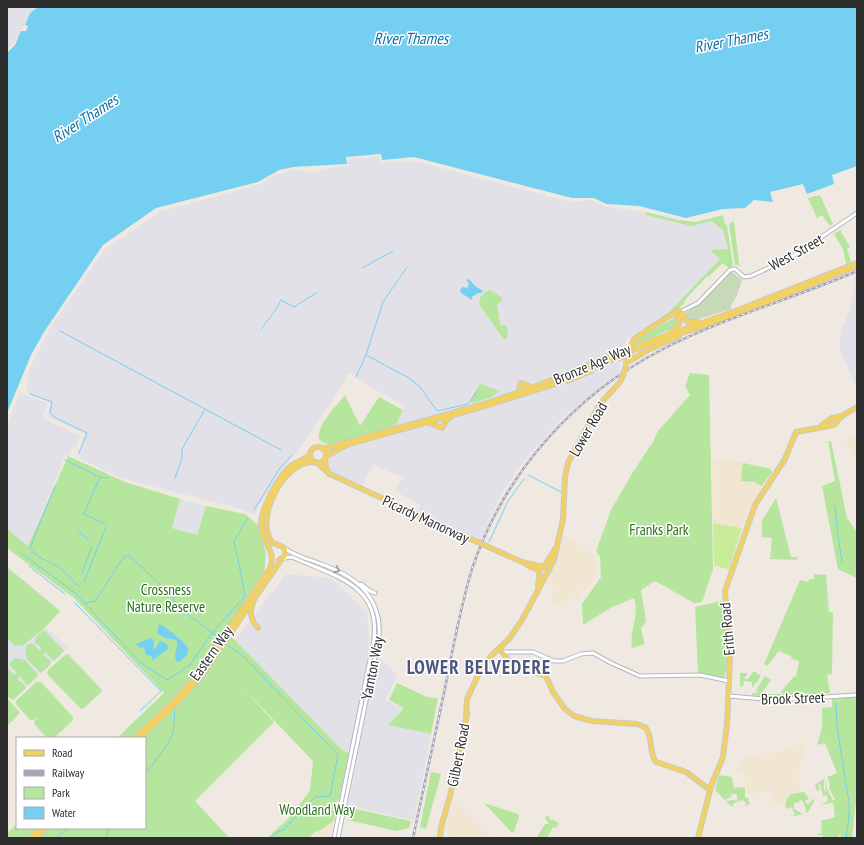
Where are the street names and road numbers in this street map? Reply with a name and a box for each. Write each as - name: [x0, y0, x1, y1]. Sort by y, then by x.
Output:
- street label: West Street: [766, 229, 826, 275]
- street label: Bronze Age Way: [550, 339, 634, 389]
- street label: Lower Road: [565, 398, 611, 460]
- street label: Picardy Manorway: [380, 491, 473, 548]
- street label: Erith Road: [715, 602, 739, 656]
- street label: Eastern Way: [185, 622, 237, 684]
- street label: Yarnton Way: [357, 634, 387, 701]
- street label: Brook Street: [761, 687, 825, 709]
- street label: Gilbert Road: [443, 722, 473, 788]

